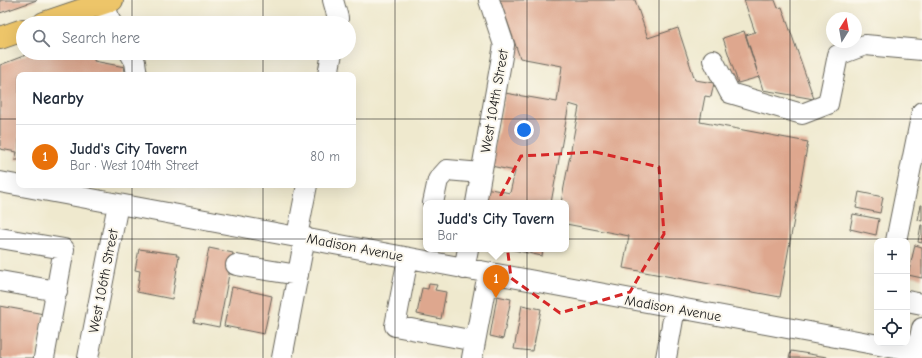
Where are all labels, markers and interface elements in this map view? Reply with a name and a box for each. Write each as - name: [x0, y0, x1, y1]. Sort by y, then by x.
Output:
- north arrow: [826, 12, 862, 48]
- search box: [16, 16, 356, 60]
- icon: search: [30, 27, 52, 49]
- text: Search here: [62, 29, 140, 47]
- street label: West 104th Street: [477, 47, 512, 154]
- text: Nearby: [32, 89, 83, 108]
- your location: [514, 120, 534, 140]
- text: Judd's City Tavern: [70, 140, 187, 158]
- text: 1: [42, 149, 48, 164]
- text: 80 m: [310, 149, 340, 164]
- text: Bar · West 104th Street: [70, 158, 198, 173]
- popup: [423, 200, 569, 252]
- text: Judd's City Tavern: [437, 210, 555, 228]
- street label: West 106th Street: [85, 227, 122, 335]
- text: Bar: [437, 228, 457, 243]
- street label: Madison Avenue: [305, 230, 405, 265]
- map controls: [874, 238, 910, 346]
- button: +: [874, 238, 910, 274]
- pin: 1: [483, 265, 509, 298]
- button: −: [874, 274, 910, 310]
- street label: Madison Avenue: [623, 292, 723, 325]
- button: locate: [874, 310, 910, 346]

